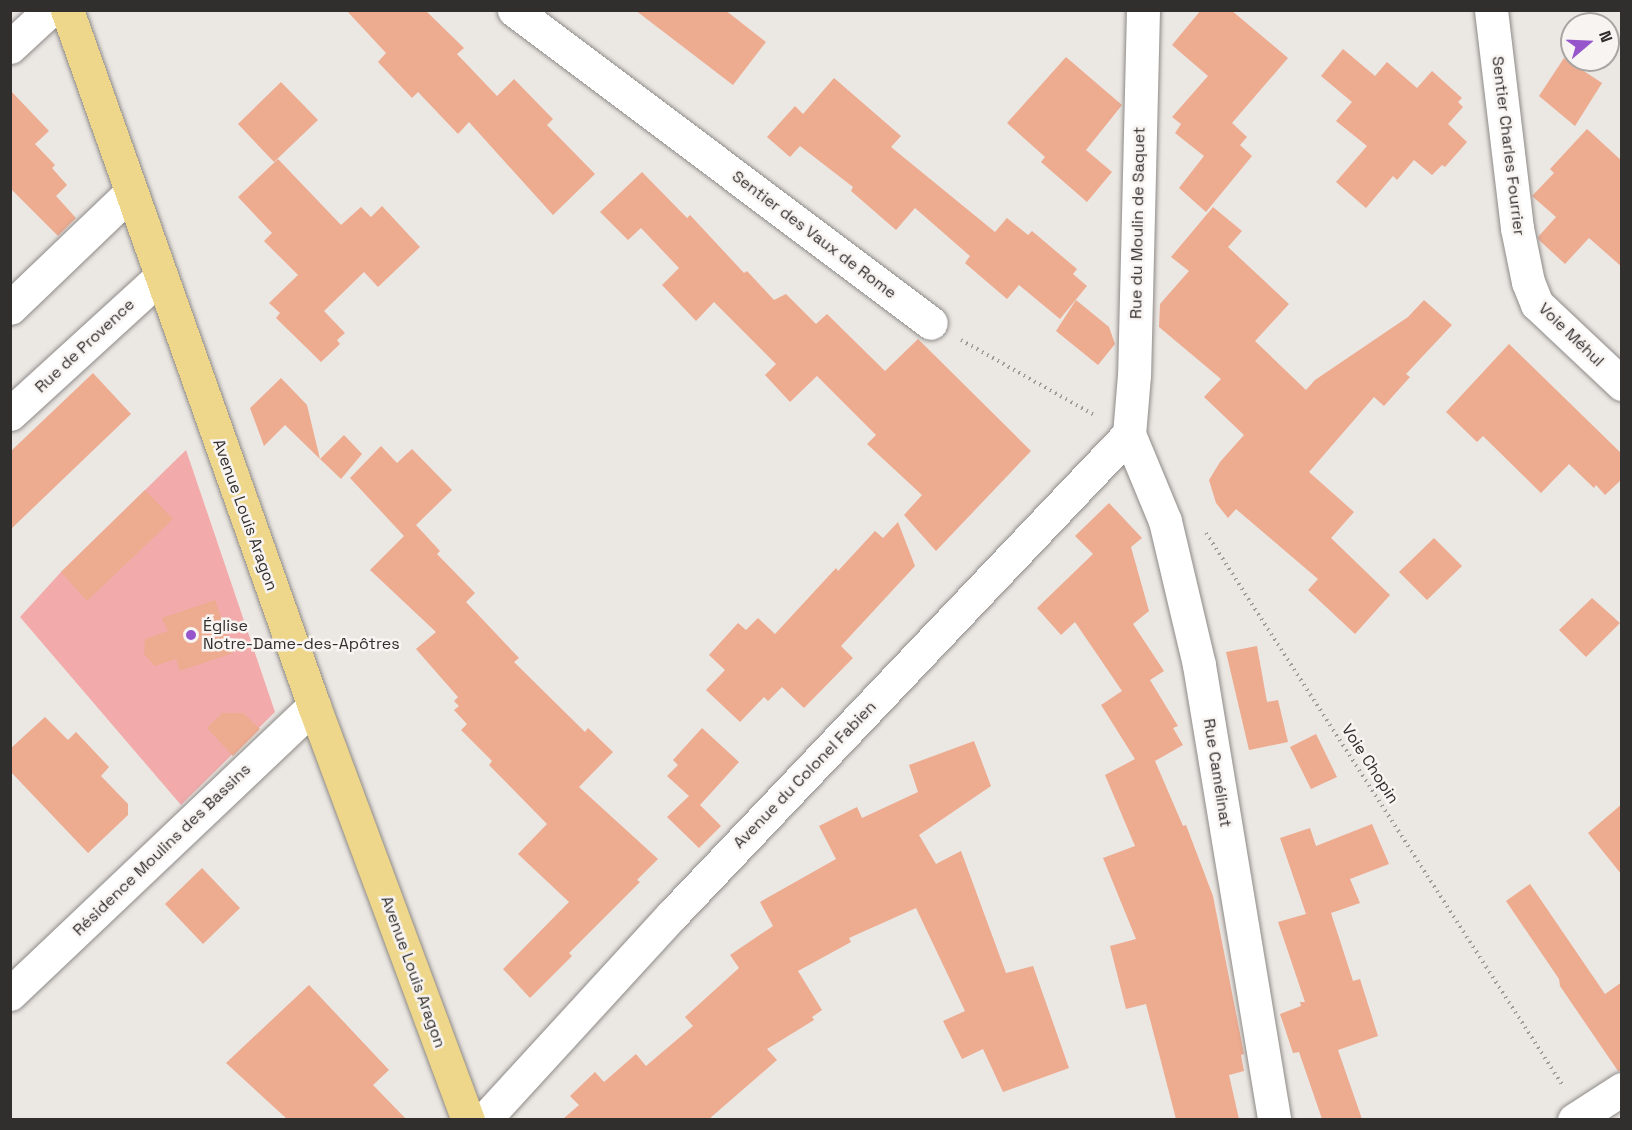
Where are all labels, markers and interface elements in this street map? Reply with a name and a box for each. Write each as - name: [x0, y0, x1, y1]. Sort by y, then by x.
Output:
- north arrow: [1560, 12, 1620, 72]
- text: N: [1594, 28, 1617, 45]
- street label: Sentier Charles Fourrier: [1487, 55, 1529, 237]
- street label: Rue du Moulin de Saquet: [1127, 127, 1149, 319]
- street label: Sentier des Vaux de Rome: [728, 167, 900, 303]
- street label: Rue de Provence: [31, 295, 139, 397]
- street label: Voie Méhul: [1534, 299, 1608, 371]
- street label: Avenue Louis Aragon: [209, 436, 281, 594]
- place label: Église Notre-Dame-des-Apôtres: [203, 616, 400, 654]
- marker: Église Notre-Dame-des-Apôtres: [184, 628, 198, 642]
- street label: Avenue du Colonel Fabien: [730, 697, 880, 853]
- street label: Rue Camélinat: [1199, 717, 1235, 829]
- street label: Voie Chopin: [1337, 721, 1403, 807]
- street label: Résidence Moulins des Bassins: [69, 760, 255, 940]
- street label: Avenue Louis Aragon: [377, 893, 449, 1051]

